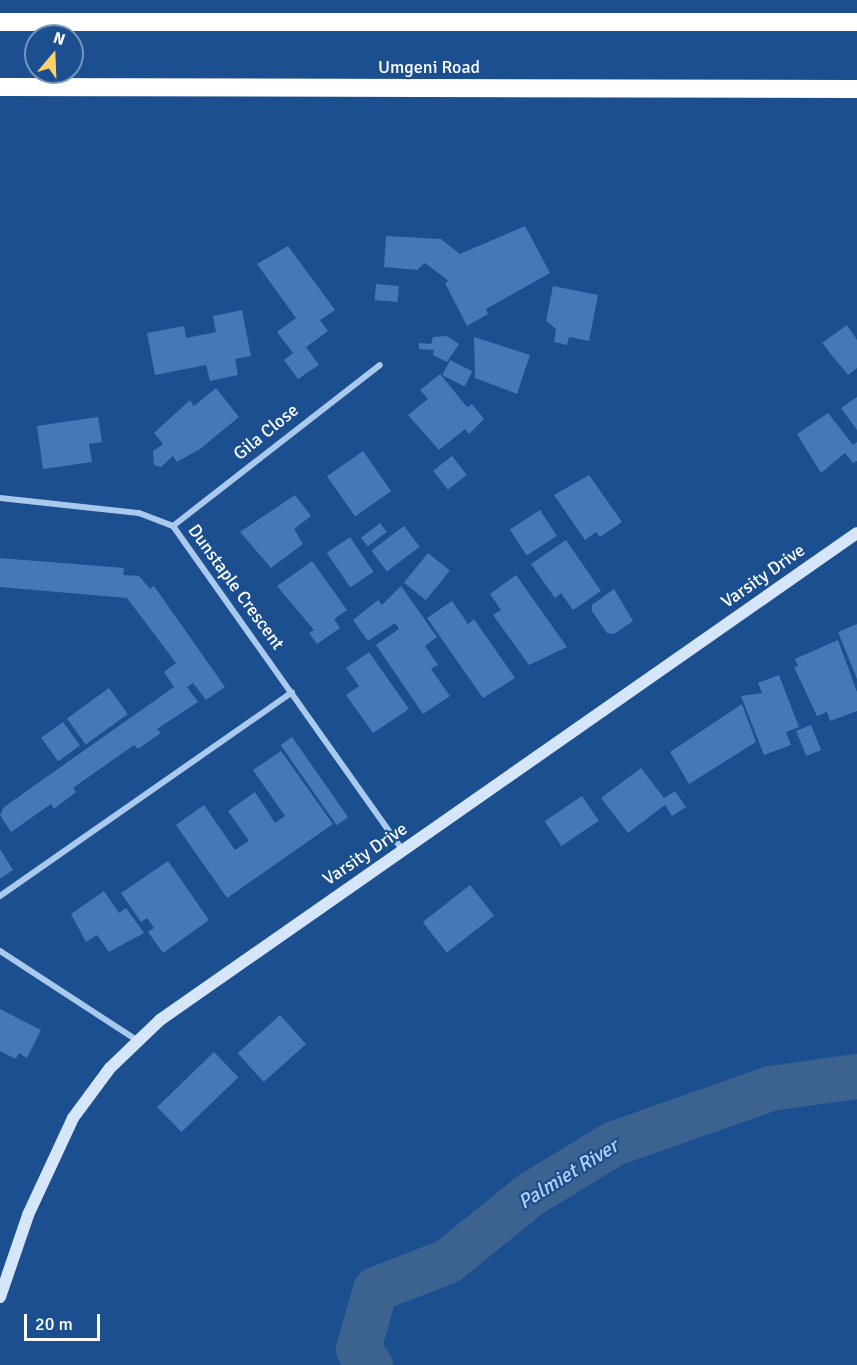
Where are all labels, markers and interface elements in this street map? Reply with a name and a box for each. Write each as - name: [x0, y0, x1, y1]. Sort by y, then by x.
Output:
- north arrow: [24, 24, 84, 84]
- text: N: [51, 28, 68, 50]
- street label: Umgeni Road: [378, 56, 480, 78]
- street label: Gila Close: [229, 399, 303, 465]
- street label: Dunstaple Crescent: [183, 520, 289, 654]
- street label: Varsity Drive: [717, 539, 809, 613]
- street label: Varsity Drive: [319, 818, 411, 890]
- water label: Palmiet River: [514, 1134, 622, 1214]
- scale bar: [27, 1302, 104, 1340]
- text: 20 m: [35, 1313, 73, 1335]

